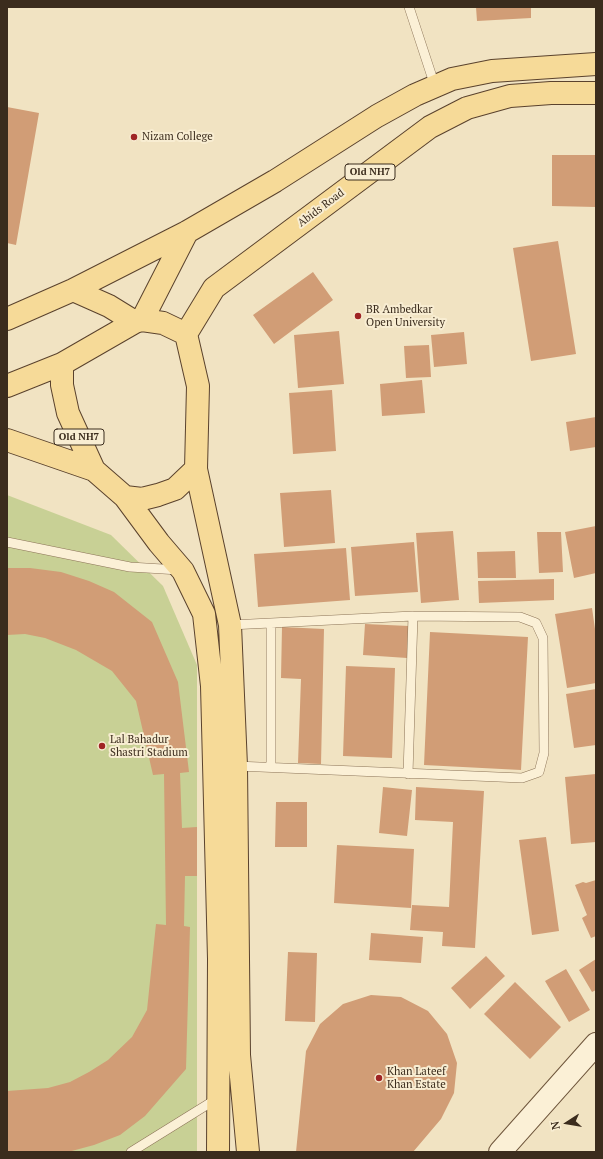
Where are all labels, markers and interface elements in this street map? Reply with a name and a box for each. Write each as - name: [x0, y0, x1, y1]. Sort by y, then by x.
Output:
- place label: Nizam College: [142, 130, 213, 144]
- marker: Nizam College: [129, 132, 139, 142]
- road number: Old NH7: [345, 164, 395, 180]
- street label: Abids Road: [295, 186, 347, 230]
- place label: BR Ambedkar Open University: [366, 303, 445, 329]
- marker: BR Ambedkar Open University: [353, 311, 363, 321]
- road number: Old NH7: [54, 429, 104, 445]
- place label: Lal Bahadur Shastri Stadium: [110, 733, 188, 759]
- marker: Lal Bahadur Shastri Stadium: [97, 741, 107, 751]
- place label: Khan Lateef Khan Estate: [387, 1065, 446, 1091]
- marker: Khan Lateef Khan Estate: [374, 1073, 384, 1083]
- north arrow: [547, 1103, 587, 1143]
- text: N: [548, 1120, 563, 1131]

